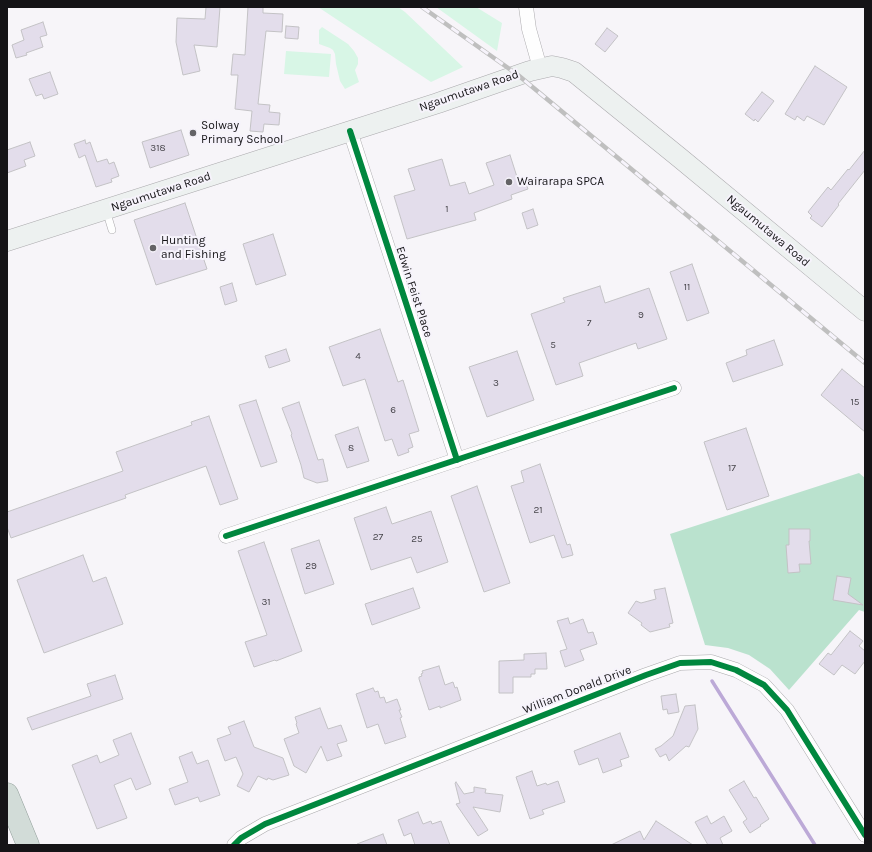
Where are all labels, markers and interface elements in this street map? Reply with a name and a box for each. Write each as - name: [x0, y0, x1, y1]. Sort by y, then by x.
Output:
- street label: Ngaumutawa Road: [417, 67, 521, 115]
- place label: Solway Primary School: [201, 119, 283, 147]
- marker: Solway Primary School: [188, 128, 198, 138]
- house number: 318: [150, 142, 166, 154]
- street label: Ngaumutawa Road: [109, 169, 213, 215]
- place label: Wairarapa SPCA: [517, 175, 604, 189]
- marker: Wairarapa SPCA: [504, 177, 514, 187]
- street label: Ngaumutawa Road: [723, 192, 813, 270]
- house number: 1: [445, 203, 449, 215]
- place label: Hunting and Fishing: [161, 234, 226, 262]
- marker: Hunting and Fishing: [148, 243, 158, 253]
- street label: Edwin Feist Place: [393, 245, 435, 339]
- house number: 11: [684, 281, 690, 293]
- house number: 9: [638, 309, 644, 321]
- house number: 7: [587, 317, 591, 329]
- house number: 5: [550, 339, 556, 351]
- house number: 4: [355, 350, 361, 362]
- house number: 3: [493, 377, 499, 389]
- house number: 15: [851, 396, 859, 408]
- house number: 6: [390, 404, 396, 416]
- house number: 8: [348, 442, 354, 454]
- house number: 17: [728, 462, 736, 474]
- house number: 21: [533, 504, 543, 516]
- house number: 27: [373, 531, 383, 543]
- house number: 25: [411, 533, 423, 545]
- house number: 29: [305, 560, 317, 572]
- house number: 31: [261, 596, 271, 608]
- street label: William Donald Drive: [521, 663, 633, 717]

